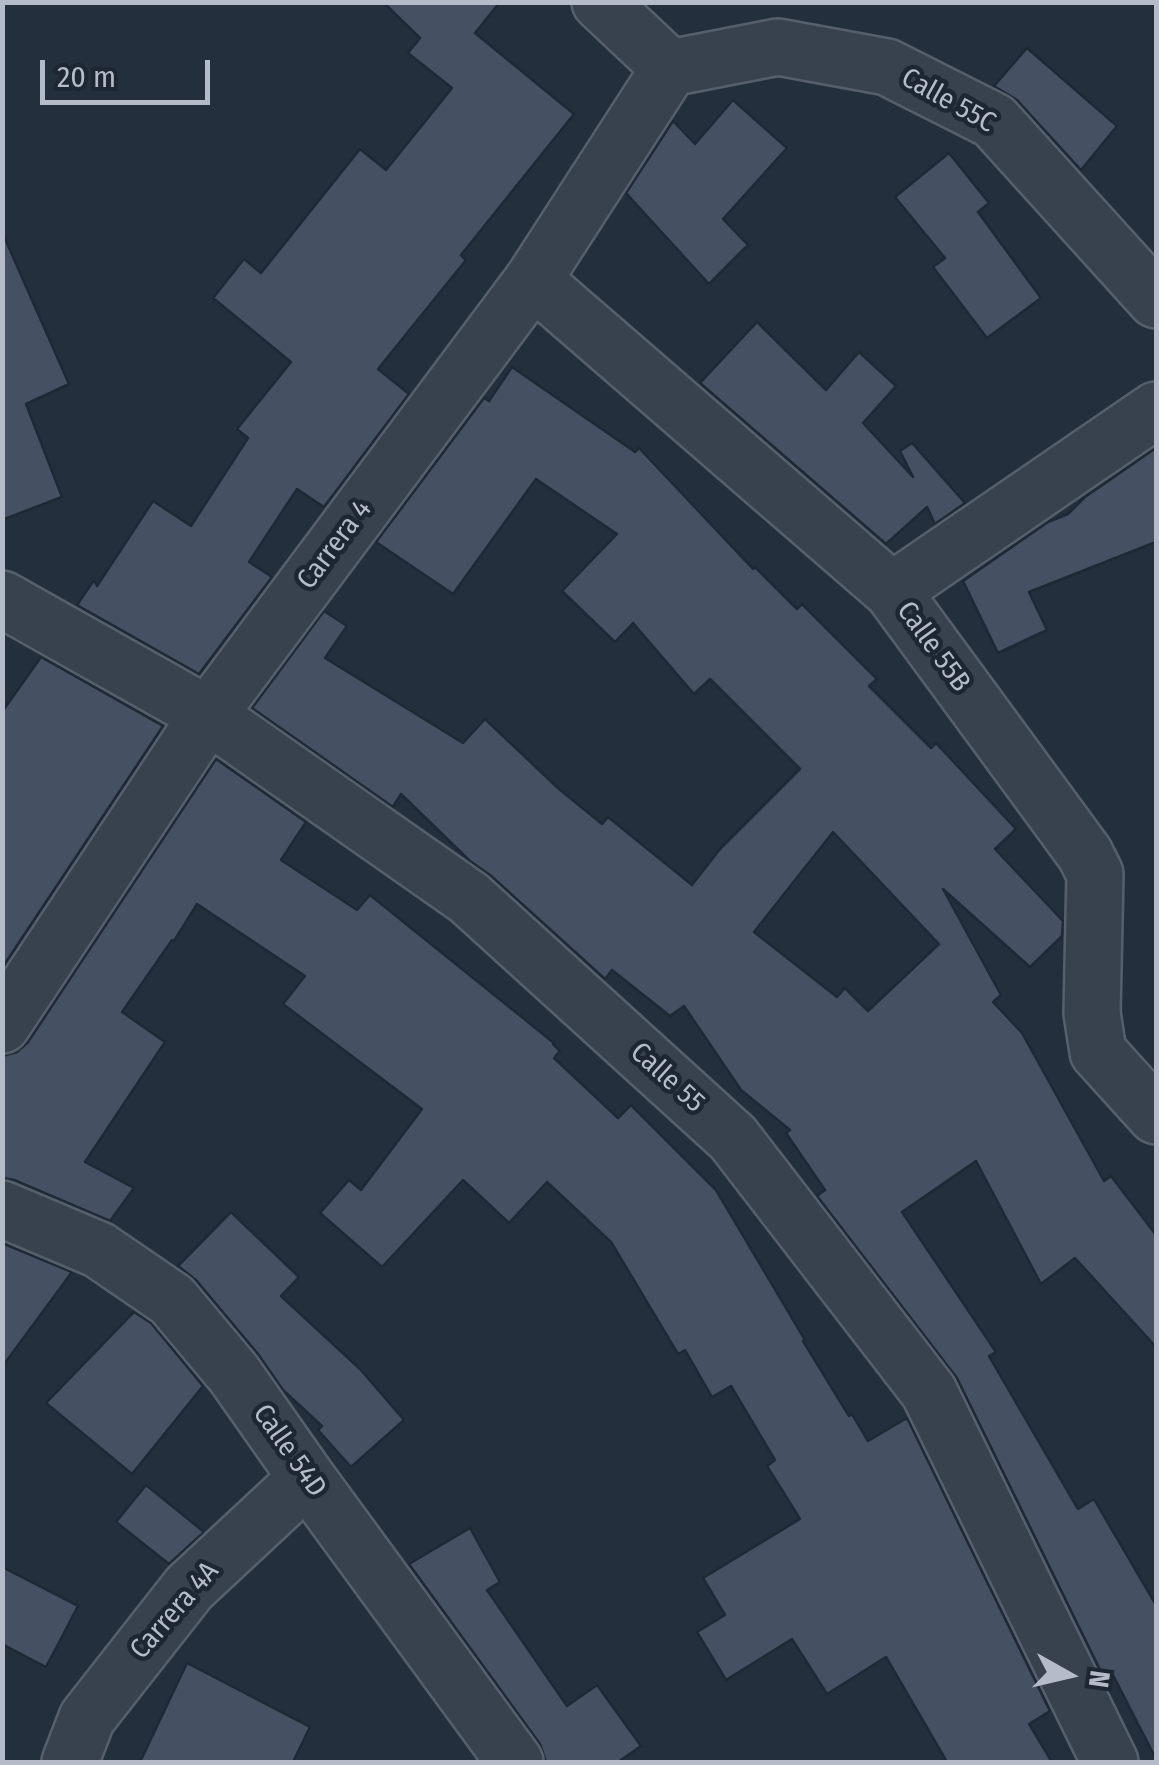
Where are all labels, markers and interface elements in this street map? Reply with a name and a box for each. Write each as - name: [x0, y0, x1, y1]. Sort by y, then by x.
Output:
- scale bar: [45, 40, 215, 102]
- text: 20 m: [57, 59, 116, 95]
- street label: Calle 55C: [895, 62, 1001, 140]
- street label: Carrera 4: [291, 494, 379, 596]
- street label: Calle 55B: [889, 595, 977, 699]
- street label: Calle 55: [623, 1036, 711, 1120]
- street label: Calle 54D: [245, 1398, 333, 1504]
- street label: Carrera 4A: [124, 1556, 226, 1666]
- north arrow: [1019, 1625, 1119, 1725]
- text: N: [1082, 1669, 1117, 1690]

